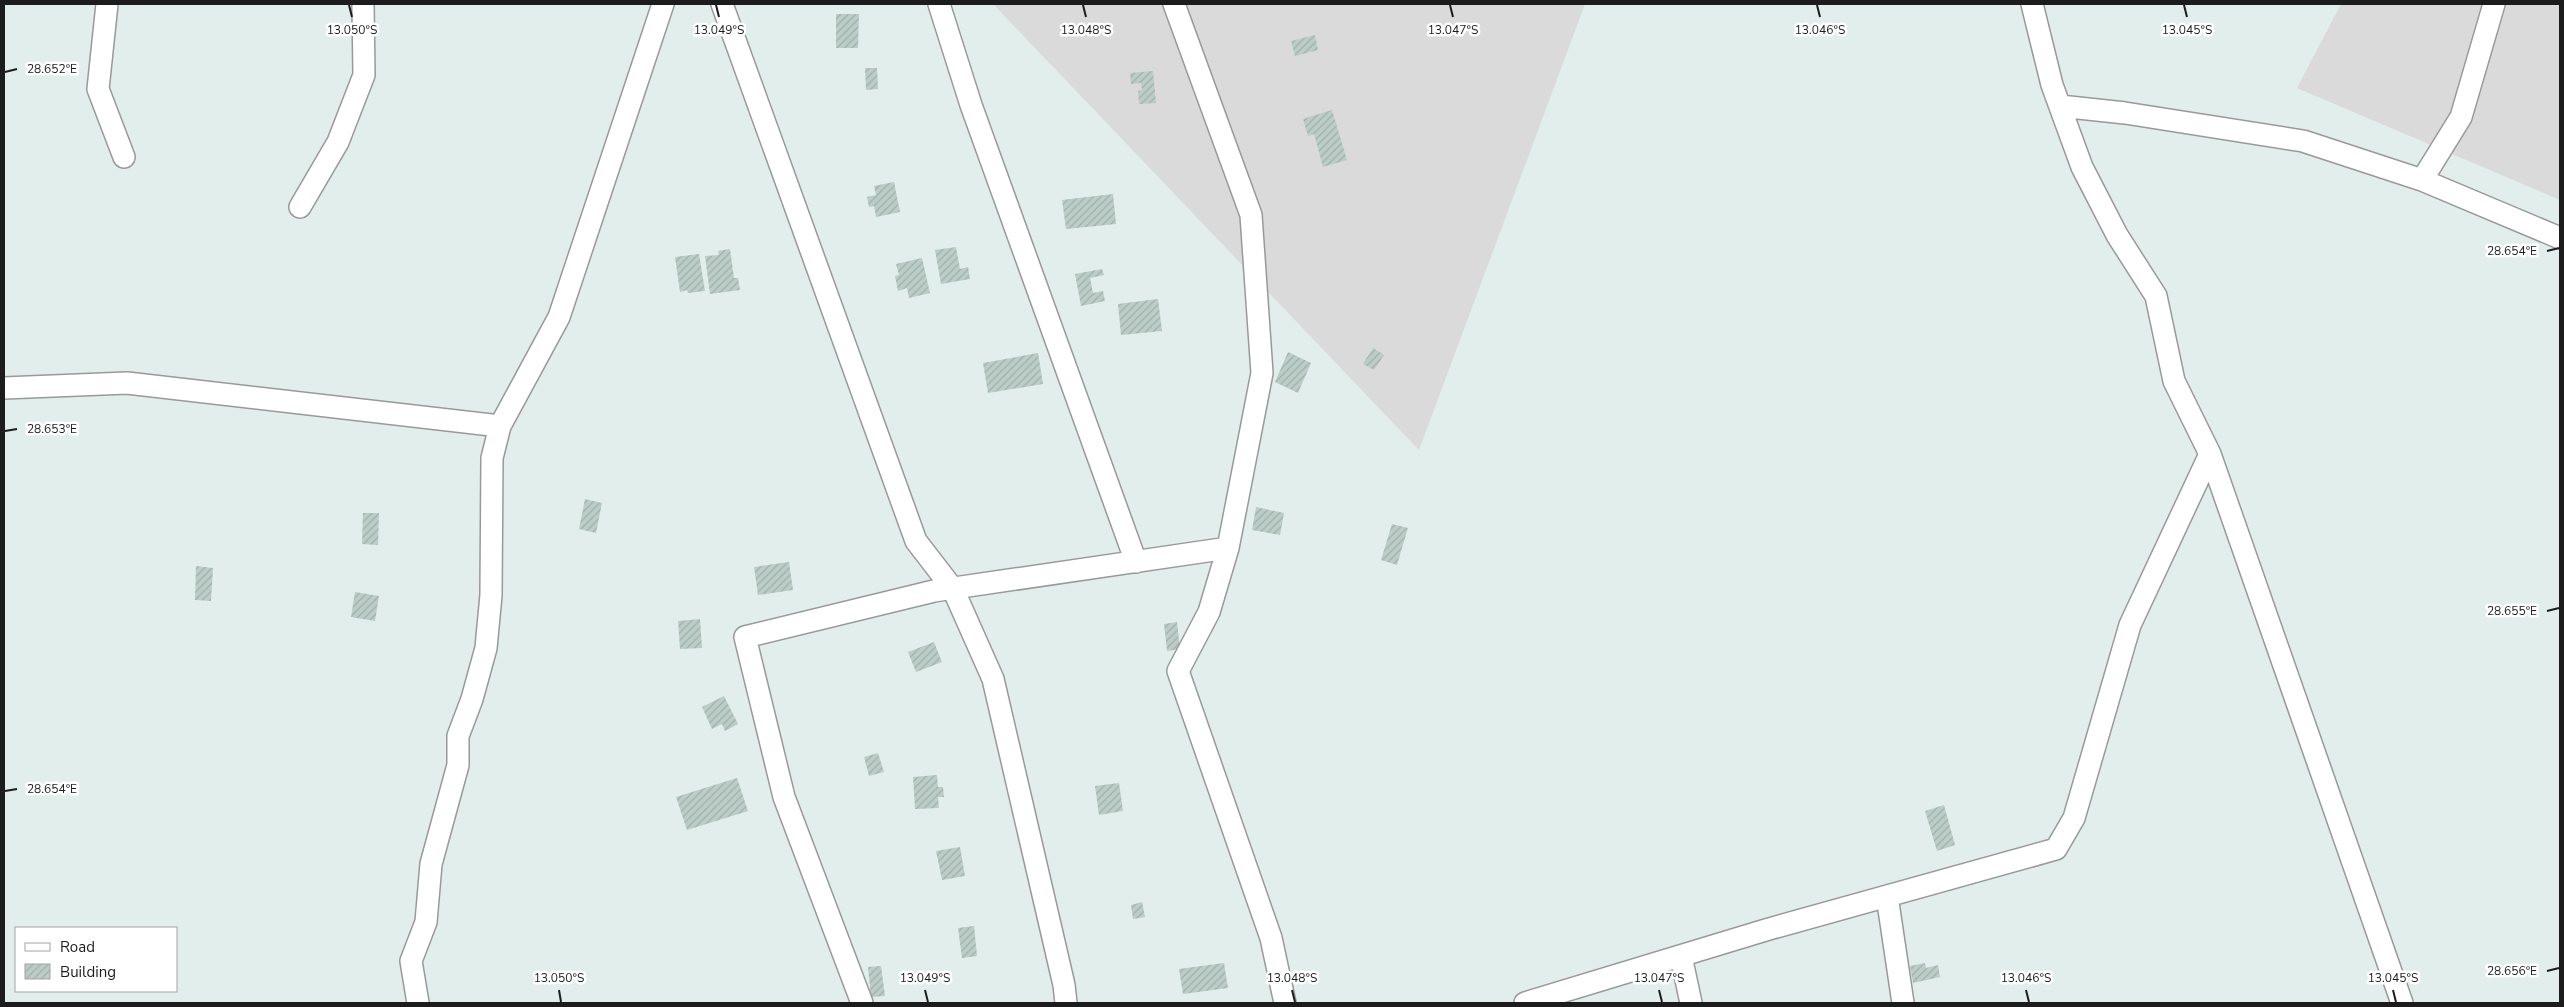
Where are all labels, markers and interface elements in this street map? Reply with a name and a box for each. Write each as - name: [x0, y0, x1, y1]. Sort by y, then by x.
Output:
- text: 13.050°S: [327, 22, 377, 38]
- text: 13.049°S: [694, 22, 744, 38]
- text: 13.048°S: [1061, 22, 1111, 38]
- text: 13.047°S: [1428, 22, 1478, 38]
- text: 13.046°S: [1795, 22, 1845, 38]
- text: 13.045°S: [2162, 22, 2212, 38]
- text: 28.652°E: [27, 61, 77, 77]
- text: 28.654°E: [2487, 243, 2537, 259]
- text: 28.653°E: [27, 421, 77, 437]
- text: 28.655°E: [2487, 603, 2537, 619]
- text: 28.654°E: [27, 781, 77, 797]
- legend: [15, 927, 178, 992]
- text: Road: [60, 937, 95, 957]
- text: Building: [60, 962, 116, 982]
- text: 28.656°E: [2487, 963, 2537, 979]
- text: 13.050°S: [534, 970, 584, 986]
- text: 13.049°S: [900, 970, 950, 986]
- text: 13.048°S: [1267, 970, 1317, 986]
- text: 13.047°S: [1634, 970, 1684, 986]
- text: 13.046°S: [2001, 970, 2051, 986]
- text: 13.045°S: [2368, 970, 2418, 986]

